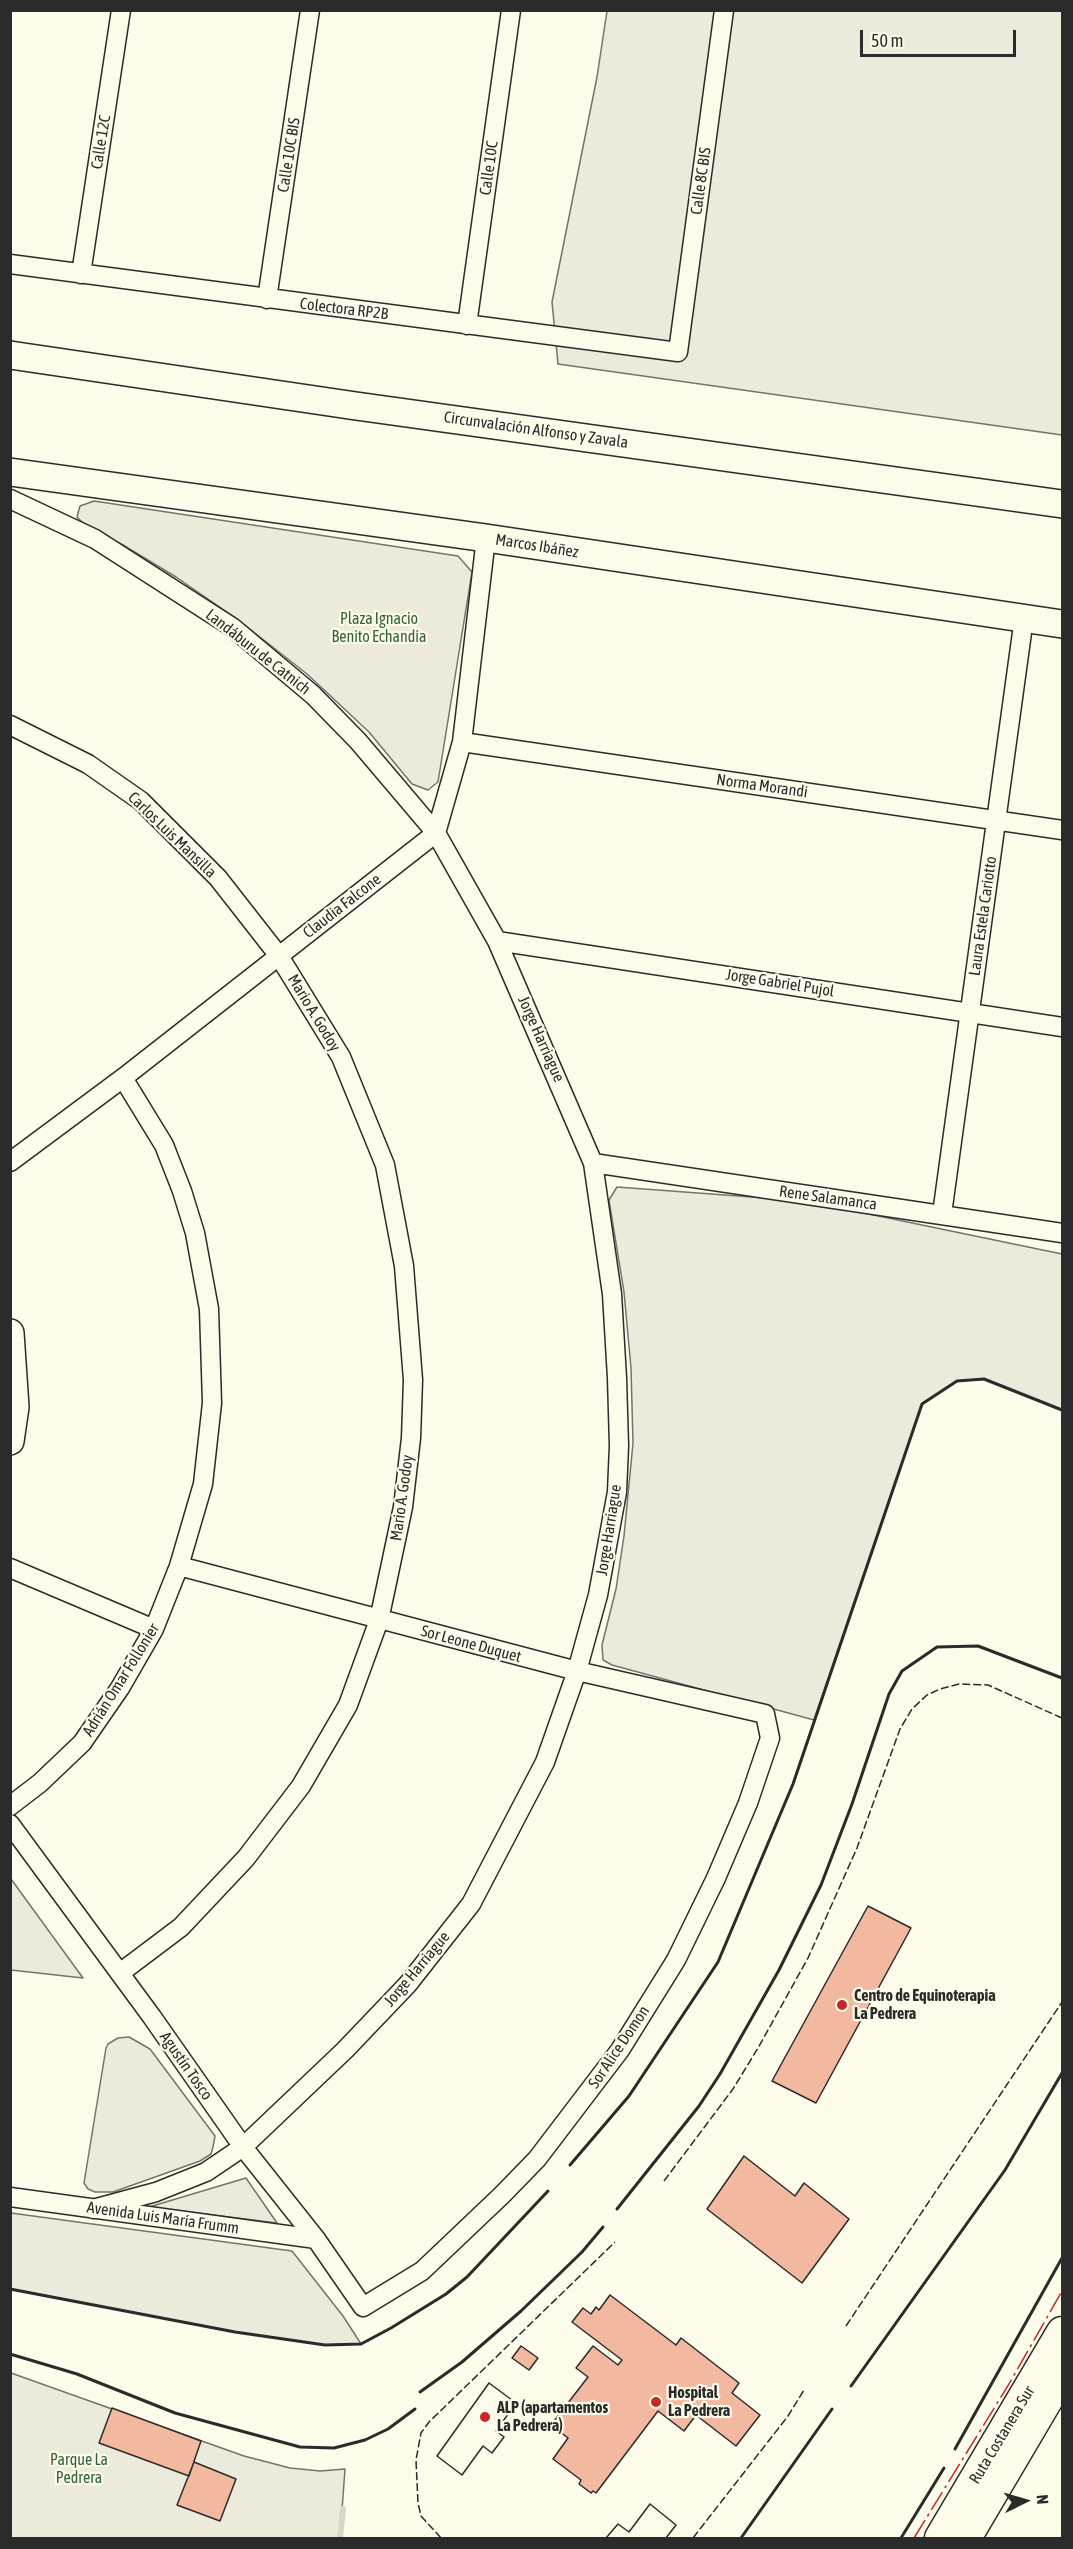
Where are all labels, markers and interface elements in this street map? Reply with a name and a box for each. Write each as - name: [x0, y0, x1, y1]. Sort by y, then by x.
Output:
- scale bar: [863, 18, 1019, 56]
- text: 50 m: [871, 30, 903, 51]
- street label: Calle 12C: [87, 114, 115, 170]
- street label: Calle 10C BIS: [274, 116, 304, 194]
- street label: Calle 10C: [476, 140, 502, 196]
- street label: Calle 8C BIS: [687, 146, 715, 216]
- street label: Colectora RP2B: [299, 294, 389, 324]
- street label: Circunvalación Alfonso y Zavala: [443, 408, 629, 452]
- street label: Marcos Ibáñez: [494, 530, 580, 562]
- street label: Landáburu de Catnich: [202, 605, 314, 699]
- park label: Plaza Ignacio Benito Echandía: [332, 609, 426, 647]
- street label: Norma Morandi: [715, 770, 809, 802]
- street label: Carlos Luis Mansilla: [124, 788, 220, 882]
- street label: Laura Estela Cariotto: [965, 855, 1001, 977]
- street label: Claudia Falcone: [299, 870, 385, 942]
- street label: Jorge Gabriel Pujol: [724, 965, 836, 1001]
- street label: Mario A. Godoy: [283, 971, 345, 1055]
- street label: Jorge Harriague: [514, 993, 568, 1085]
- street label: Rene Salamanca: [778, 1182, 878, 1214]
- street label: Mario A. Godoy: [386, 1454, 418, 1542]
- street label: Jorge Harriague: [592, 1483, 626, 1577]
- street label: Adrián Omar Follonier: [79, 1620, 163, 1740]
- street label: Sor Leone Duquet: [419, 1621, 523, 1667]
- street label: Jorge Harriague: [380, 1928, 454, 2010]
- place label: Centro de Equinoterapia La Pedrera: [854, 1986, 996, 2024]
- marker: Centro de Equinoterapia La Pedrera: [835, 1998, 849, 2012]
- street label: Sor Alice Domon: [584, 2002, 654, 2092]
- street label: Agustín Tosco: [155, 2028, 217, 2104]
- street label: Avenida Luis María Frumm: [86, 2198, 240, 2238]
- place label: Hospital La Pedrera: [668, 2383, 730, 2421]
- street label: Ruta Costanera Sur: [965, 2383, 1039, 2487]
- marker: Hospital La Pedrera: [649, 2395, 663, 2409]
- place label: ALP (apartamentos La Pedrera): [497, 2398, 608, 2436]
- marker: ALP (apartamentos La Pedrera): [478, 2410, 492, 2424]
- park label: Parque La Pedrera: [50, 2450, 108, 2488]
- north arrow: [995, 2471, 1055, 2531]
- text: N: [1034, 2494, 1052, 2505]

